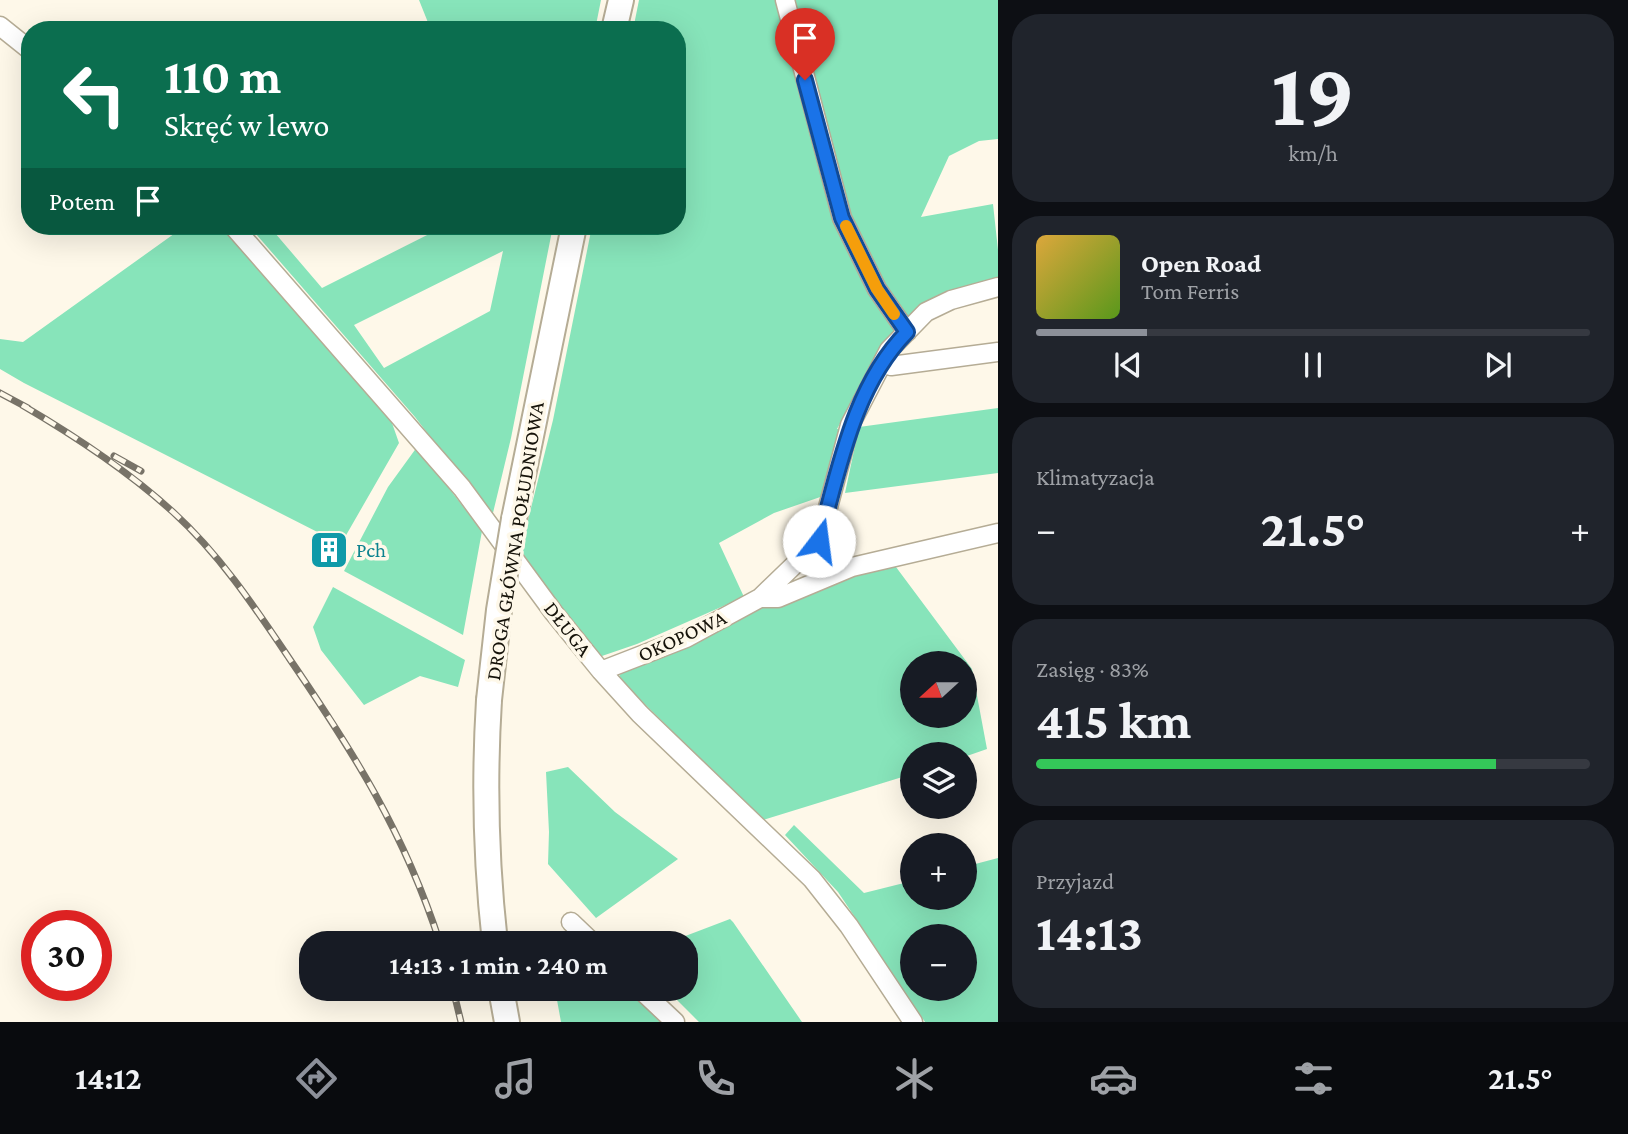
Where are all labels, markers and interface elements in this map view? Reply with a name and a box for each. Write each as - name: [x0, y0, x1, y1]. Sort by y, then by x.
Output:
- pin: [775, 8, 835, 80]
- icon: arrive: [786, 19, 824, 57]
- text: 19: [1271, 43, 1355, 145]
- icon: left: [49, 49, 140, 140]
- text: 110 m: [164, 49, 281, 104]
- text: Skręć w lewo: [164, 107, 329, 143]
- text: km/h: [1288, 140, 1338, 166]
- icon: arrive: [129, 182, 167, 220]
- text: Potem: [49, 187, 115, 216]
- text: Open Road: [1141, 249, 1261, 278]
- text: Tom Ferris: [1141, 278, 1239, 304]
- icon: previous: [1109, 346, 1147, 384]
- icon: pause: [1294, 346, 1332, 384]
- icon: next: [1479, 346, 1517, 384]
- street label: DROGA GŁÓWNA POŁUDNIOWA: [481, 400, 549, 682]
- text: Klimatyzacja: [1036, 464, 1155, 490]
- text: 21.5°: [1261, 499, 1366, 557]
- position arrow: [782, 504, 856, 578]
- text: −: [1036, 508, 1056, 550]
- text: +: [1570, 508, 1590, 550]
- building icon: Pch: [308, 529, 350, 571]
- place label: Pch: [356, 538, 386, 562]
- street label: DŁUGA: [539, 597, 597, 661]
- street label: OKOPOWA: [634, 605, 730, 667]
- north arrow: [900, 651, 976, 728]
- map controls: [900, 651, 977, 1001]
- text: Zasięg · 83%: [1036, 656, 1149, 682]
- text: 415 km: [1036, 691, 1191, 749]
- button: layers: [900, 742, 977, 819]
- button: +: [900, 833, 977, 910]
- text: Przyjazd: [1036, 868, 1114, 894]
- text: 14:13: [1036, 903, 1143, 961]
- speed limit sign: 30: [21, 910, 112, 1001]
- button: −: [900, 924, 977, 1001]
- text: 14:13 · 1 min · 240 m: [390, 951, 607, 980]
- icon: directions: [292, 1054, 341, 1103]
- icon: music: [491, 1054, 540, 1103]
- icon: phone: [691, 1054, 740, 1103]
- icon: climate: [890, 1054, 939, 1103]
- icon: car: [1089, 1054, 1138, 1103]
- icon: filters: [1289, 1054, 1338, 1103]
- text: 14:12: [75, 1060, 142, 1096]
- text: 21.5°: [1488, 1060, 1553, 1096]

